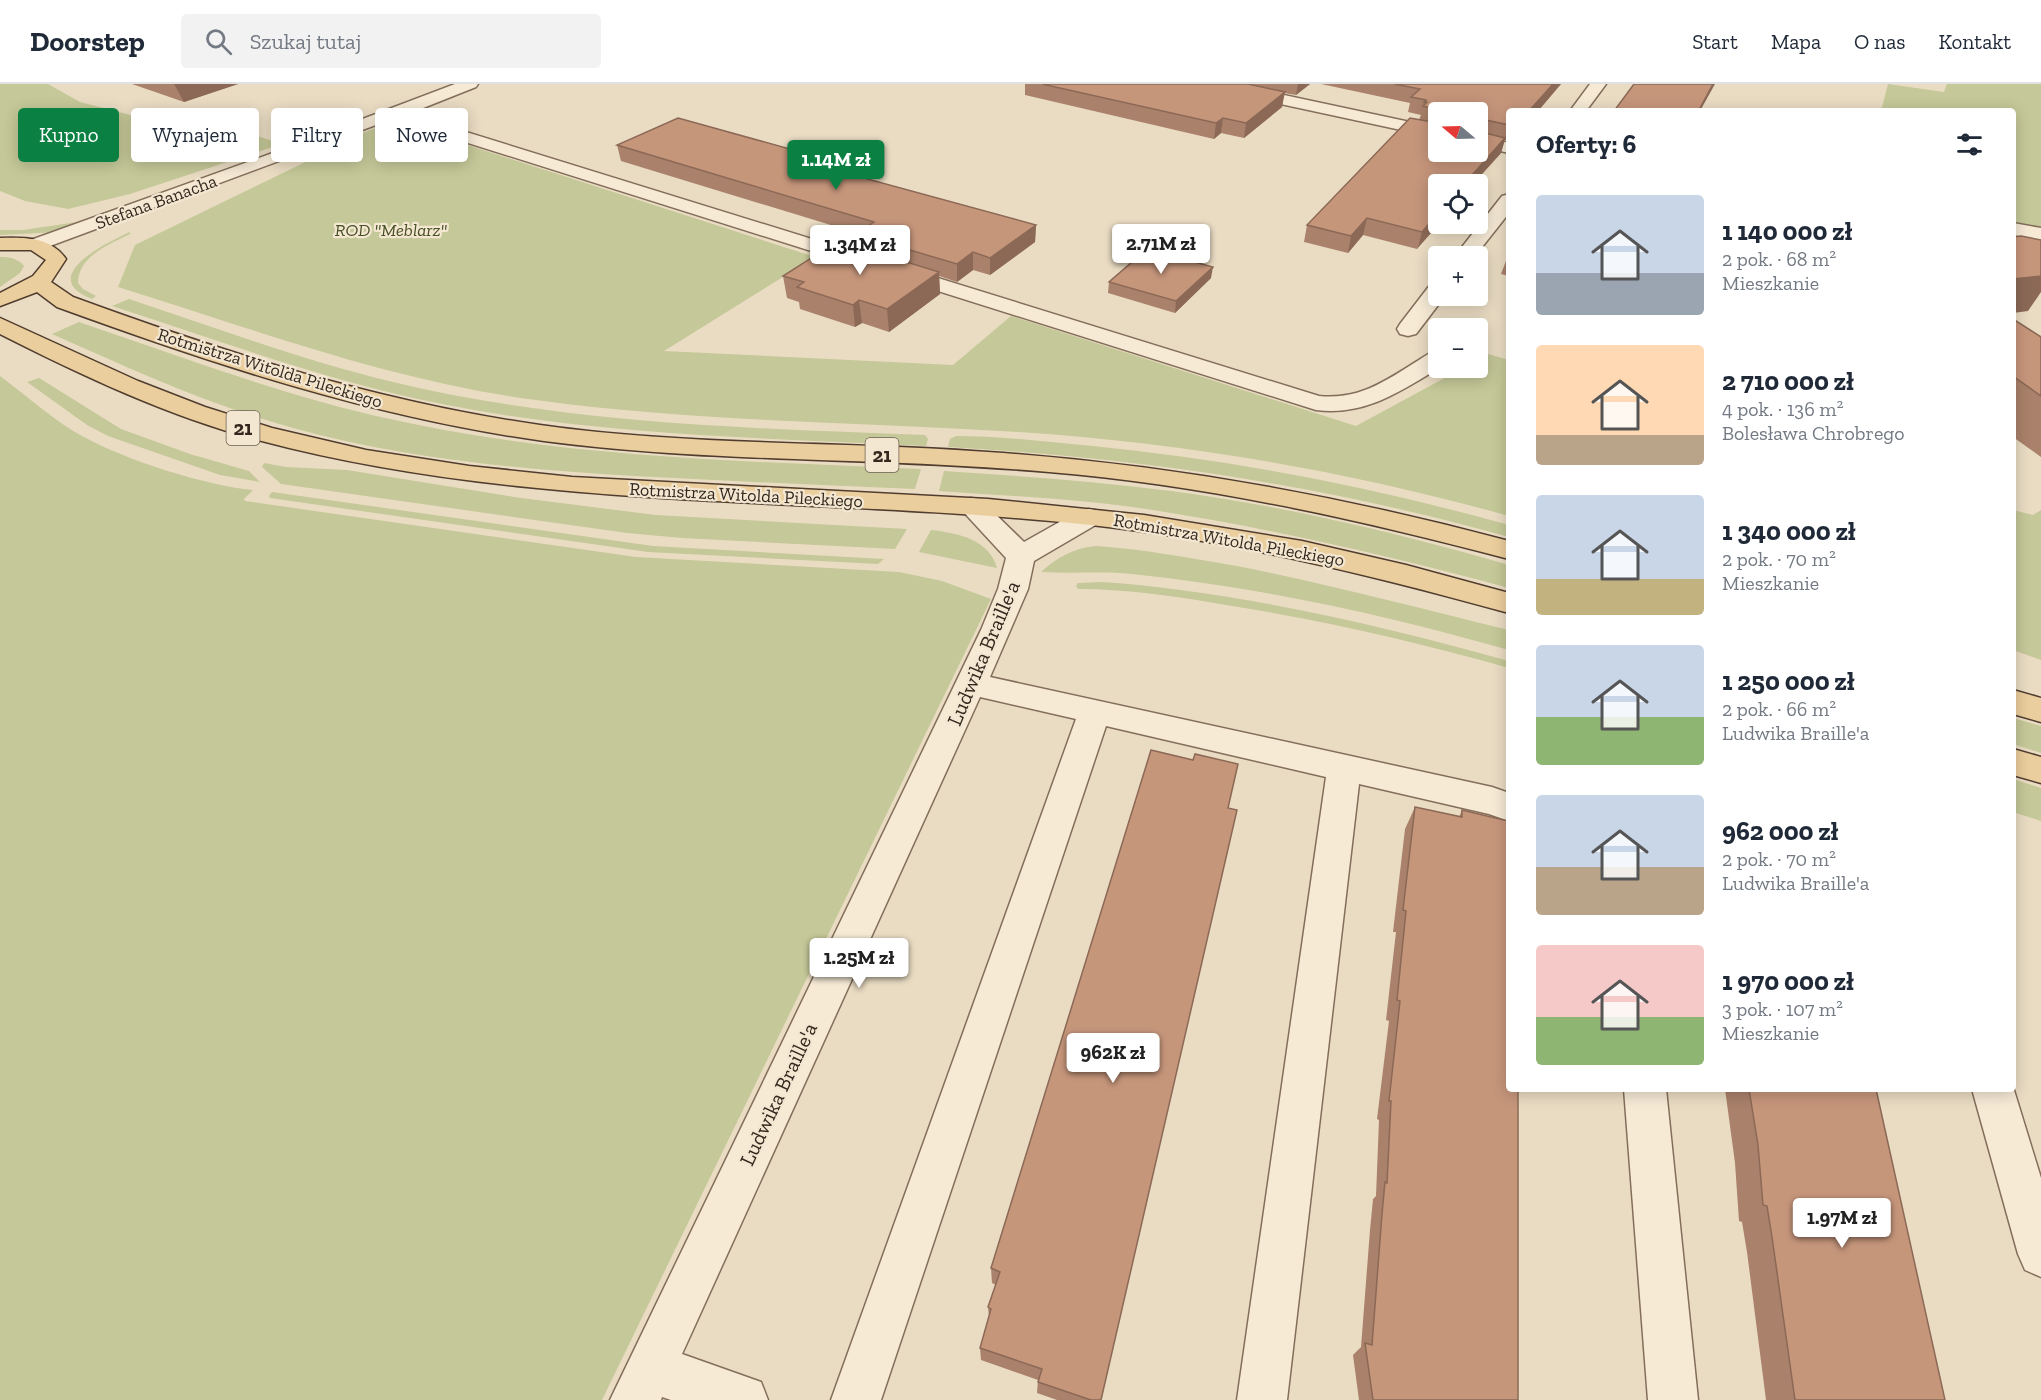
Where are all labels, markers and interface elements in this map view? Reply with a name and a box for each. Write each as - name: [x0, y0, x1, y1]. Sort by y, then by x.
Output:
- search box: [181, 14, 601, 68]
- text: Doorstep: [30, 25, 145, 58]
- icon: search: [202, 25, 235, 58]
- text: Szukaj tutaj: [250, 28, 361, 55]
- text: Start: [1692, 29, 1738, 54]
- text: Mapa: [1771, 29, 1821, 54]
- text: O nas: [1854, 29, 1905, 54]
- text: Kontakt: [1938, 29, 2011, 54]
- north arrow: [1428, 102, 1488, 162]
- map controls: [1428, 102, 1488, 378]
- chip: Kupno: [18, 108, 119, 162]
- chip: Wynajem: [131, 108, 259, 162]
- chip: Filtry: [271, 108, 363, 162]
- chip: Nowe: [375, 108, 468, 162]
- text: Oferty: 6: [1536, 128, 1637, 160]
- icon: filters: [1953, 128, 1986, 161]
- pin: 1.14M zł: [774, 140, 898, 191]
- text: 1.14M zł: [801, 147, 871, 171]
- street label: Stefana Banacha: [92, 170, 220, 234]
- button: locate: [1428, 174, 1488, 234]
- text: 1 140 000 zł: [1722, 215, 1852, 247]
- park label: ROD "Meblarz": [335, 219, 448, 241]
- icon: home: [1584, 219, 1656, 291]
- pin: 2.71M zł: [1099, 224, 1223, 275]
- pin: 1.34M zł: [798, 225, 922, 276]
- text: 2.71M zł: [1126, 231, 1196, 255]
- text: 1.34M zł: [824, 232, 896, 256]
- button: +: [1428, 246, 1488, 306]
- text: 2 pok. · 68 m²: [1722, 247, 1836, 271]
- text: Mieszkanie: [1722, 271, 1819, 295]
- button: −: [1428, 318, 1488, 378]
- street label: Rotmistrza Witolda Pileckiego: [155, 323, 385, 413]
- text: 2 710 000 zł: [1722, 365, 1854, 397]
- icon: home: [1584, 369, 1656, 441]
- text: 4 pok. · 136 m²: [1722, 397, 1844, 421]
- road number: 21: [226, 411, 260, 445]
- text: Bolesława Chrobrego: [1722, 421, 1905, 445]
- road number: 21: [866, 438, 898, 472]
- street label: Rotmistrza Witolda Pileckiego: [629, 478, 863, 512]
- street label: Rotmistrza Witolda Pileckiego: [1112, 509, 1346, 571]
- text: 1 340 000 zł: [1722, 515, 1856, 547]
- icon: home: [1584, 519, 1656, 591]
- text: 2 pok. · 70 m²: [1722, 547, 1836, 571]
- text: Mieszkanie: [1722, 571, 1819, 595]
- street label: Ludwika Braille'a: [941, 577, 1025, 729]
- text: 1 250 000 zł: [1722, 665, 1855, 697]
- icon: home: [1584, 669, 1656, 741]
- text: 2 pok. · 66 m²: [1722, 697, 1836, 721]
- text: Ludwika Braille'a: [1722, 721, 1869, 745]
- text: 962 000 zł: [1722, 815, 1838, 847]
- icon: home: [1584, 819, 1656, 891]
- text: 2 pok. · 70 m²: [1722, 847, 1836, 871]
- text: Ludwika Braille'a: [1722, 871, 1869, 895]
- pin: 1.25M zł: [797, 938, 921, 989]
- text: 1.25M zł: [824, 945, 894, 969]
- text: 1 970 000 zł: [1722, 965, 1854, 997]
- icon: home: [1584, 969, 1656, 1041]
- text: 3 pok. · 107 m²: [1722, 997, 1843, 1021]
- street label: Ludwika Braille'a: [734, 1019, 822, 1169]
- text: Mieszkanie: [1722, 1021, 1819, 1045]
- pin: 962K zł: [1058, 1033, 1168, 1084]
- text: 962K zł: [1081, 1040, 1145, 1064]
- pin: 1.97M zł: [1780, 1198, 1904, 1249]
- text: 1.97M zł: [1807, 1205, 1877, 1229]

